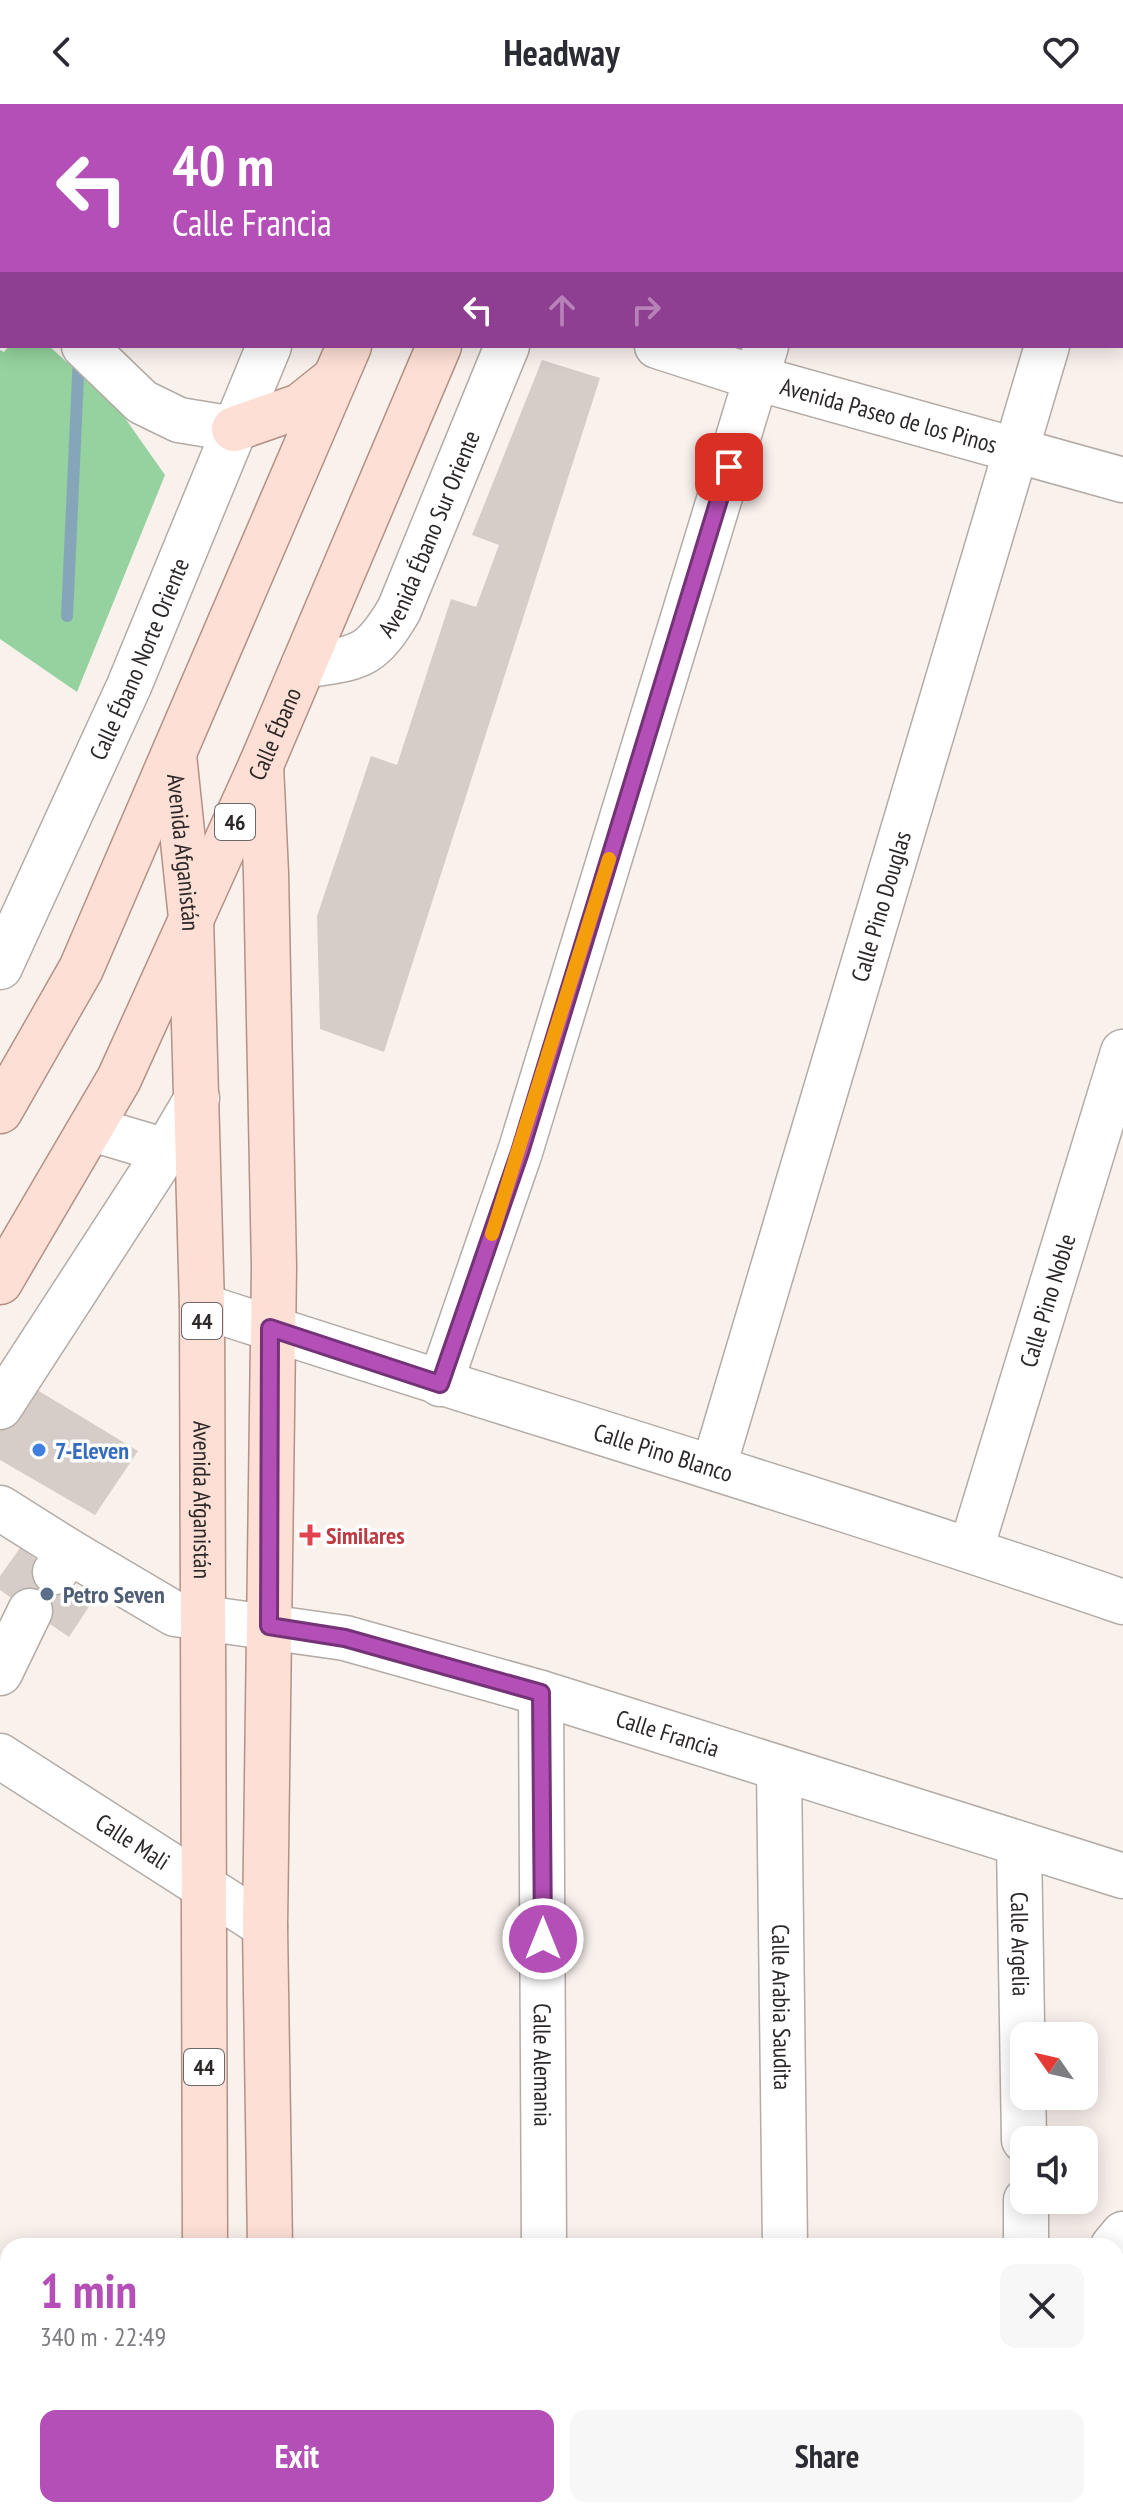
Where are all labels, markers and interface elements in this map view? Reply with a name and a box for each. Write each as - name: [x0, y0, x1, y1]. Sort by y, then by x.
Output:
- text: Headway: [503, 29, 620, 76]
- icon: back: [40, 30, 84, 74]
- icon: heart: [1039, 30, 1083, 74]
- text: 40 m: [172, 129, 274, 201]
- icon: left: [40, 136, 144, 240]
- text: Calle Francia: [172, 199, 332, 246]
- icon: left: [456, 288, 500, 332]
- icon: ahead: [540, 288, 584, 332]
- icon: right: [624, 288, 668, 332]
- street label: Avenida Paseo de los Pinos: [777, 370, 1001, 460]
- street label: Avenida Ébano Sur Oriente: [371, 426, 486, 643]
- pin: [695, 433, 763, 501]
- icon: arrive: [707, 445, 751, 489]
- street label: Calle Ébano Norte Oriente: [82, 553, 196, 765]
- street label: Calle Ébano: [241, 683, 308, 785]
- street label: Avenida Afganistán: [161, 772, 207, 932]
- road number: 46: [215, 804, 255, 840]
- street label: Calle Pino Douglas: [843, 827, 917, 985]
- street label: Calle Pino Noble: [1012, 1230, 1082, 1371]
- road number: 44: [182, 1303, 222, 1339]
- street label: Calle Pino Blanco: [590, 1416, 737, 1489]
- street label: Avenida Afganistán: [187, 1421, 218, 1579]
- place label: 7-Eleven: [55, 1435, 129, 1466]
- marker: 7-Eleven: [30, 1441, 48, 1459]
- place label: Similares: [326, 1520, 405, 1551]
- marker: Similares: [301, 1526, 319, 1544]
- place label: Petro Seven: [63, 1579, 165, 1610]
- marker: Petro Seven: [38, 1585, 56, 1603]
- street label: Calle Francia: [612, 1702, 723, 1764]
- street label: Calle Mali: [90, 1806, 176, 1877]
- street label: Calle Argelia: [1004, 1891, 1037, 1996]
- position arrow: [501, 1897, 585, 1981]
- street label: Calle Arabia Saudita: [765, 1924, 799, 2090]
- street label: Calle Alemania: [527, 2003, 559, 2127]
- north arrow: [1010, 2022, 1098, 2110]
- map controls: [1010, 2022, 1098, 2214]
- road number: 44: [184, 2049, 224, 2085]
- button: sound: [1010, 2126, 1098, 2214]
- text: 1 min: [40, 2259, 137, 2321]
- button: close: [1000, 2264, 1084, 2348]
- text: 340 m · 22:49: [40, 2320, 166, 2353]
- button: Exit: [40, 2410, 554, 2502]
- button: Share: [570, 2410, 1084, 2502]

